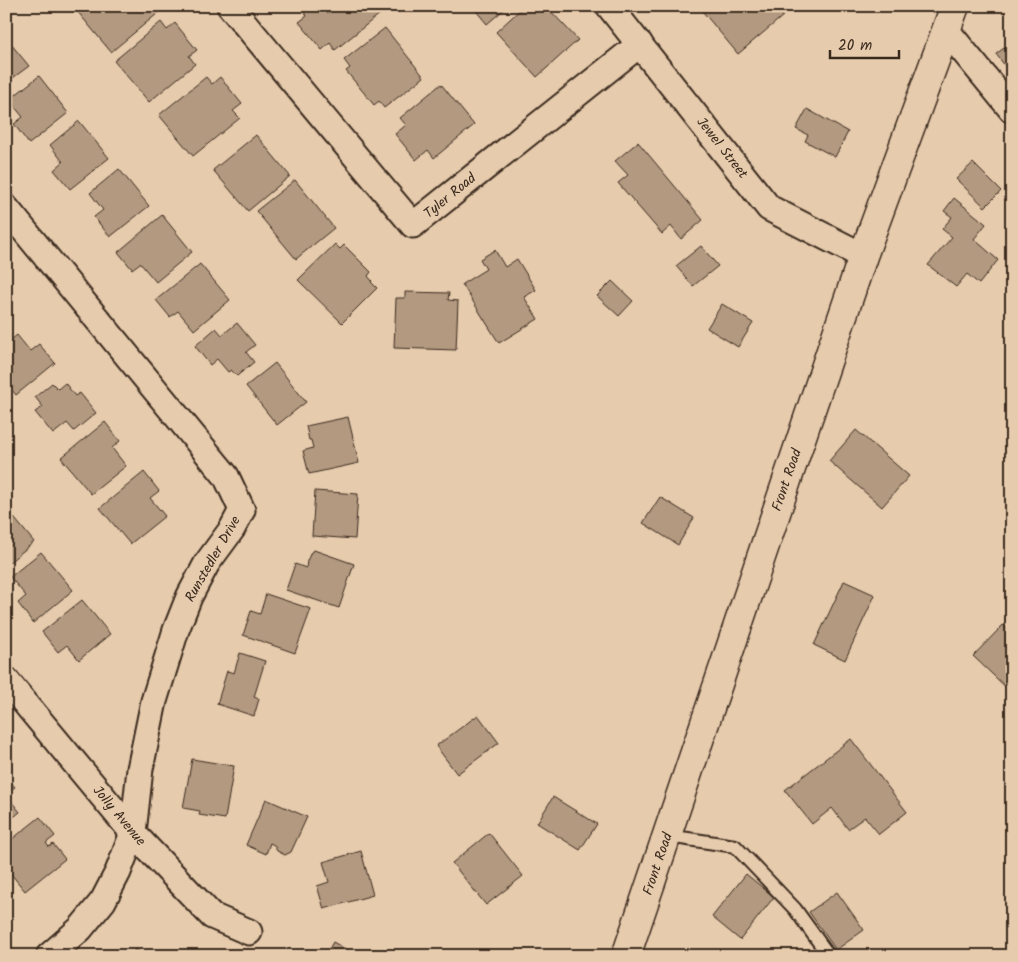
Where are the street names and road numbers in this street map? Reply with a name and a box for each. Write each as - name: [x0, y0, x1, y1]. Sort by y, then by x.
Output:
- street label: Jewel Street: [691, 112, 754, 184]
- street label: Tyler Road: [419, 167, 482, 224]
- street label: Front Road: [766, 445, 808, 514]
- street label: Runstedler Drive: [179, 511, 247, 606]
- street label: Jolly Avenue: [87, 781, 151, 852]
- street label: Front Road: [637, 829, 679, 898]

